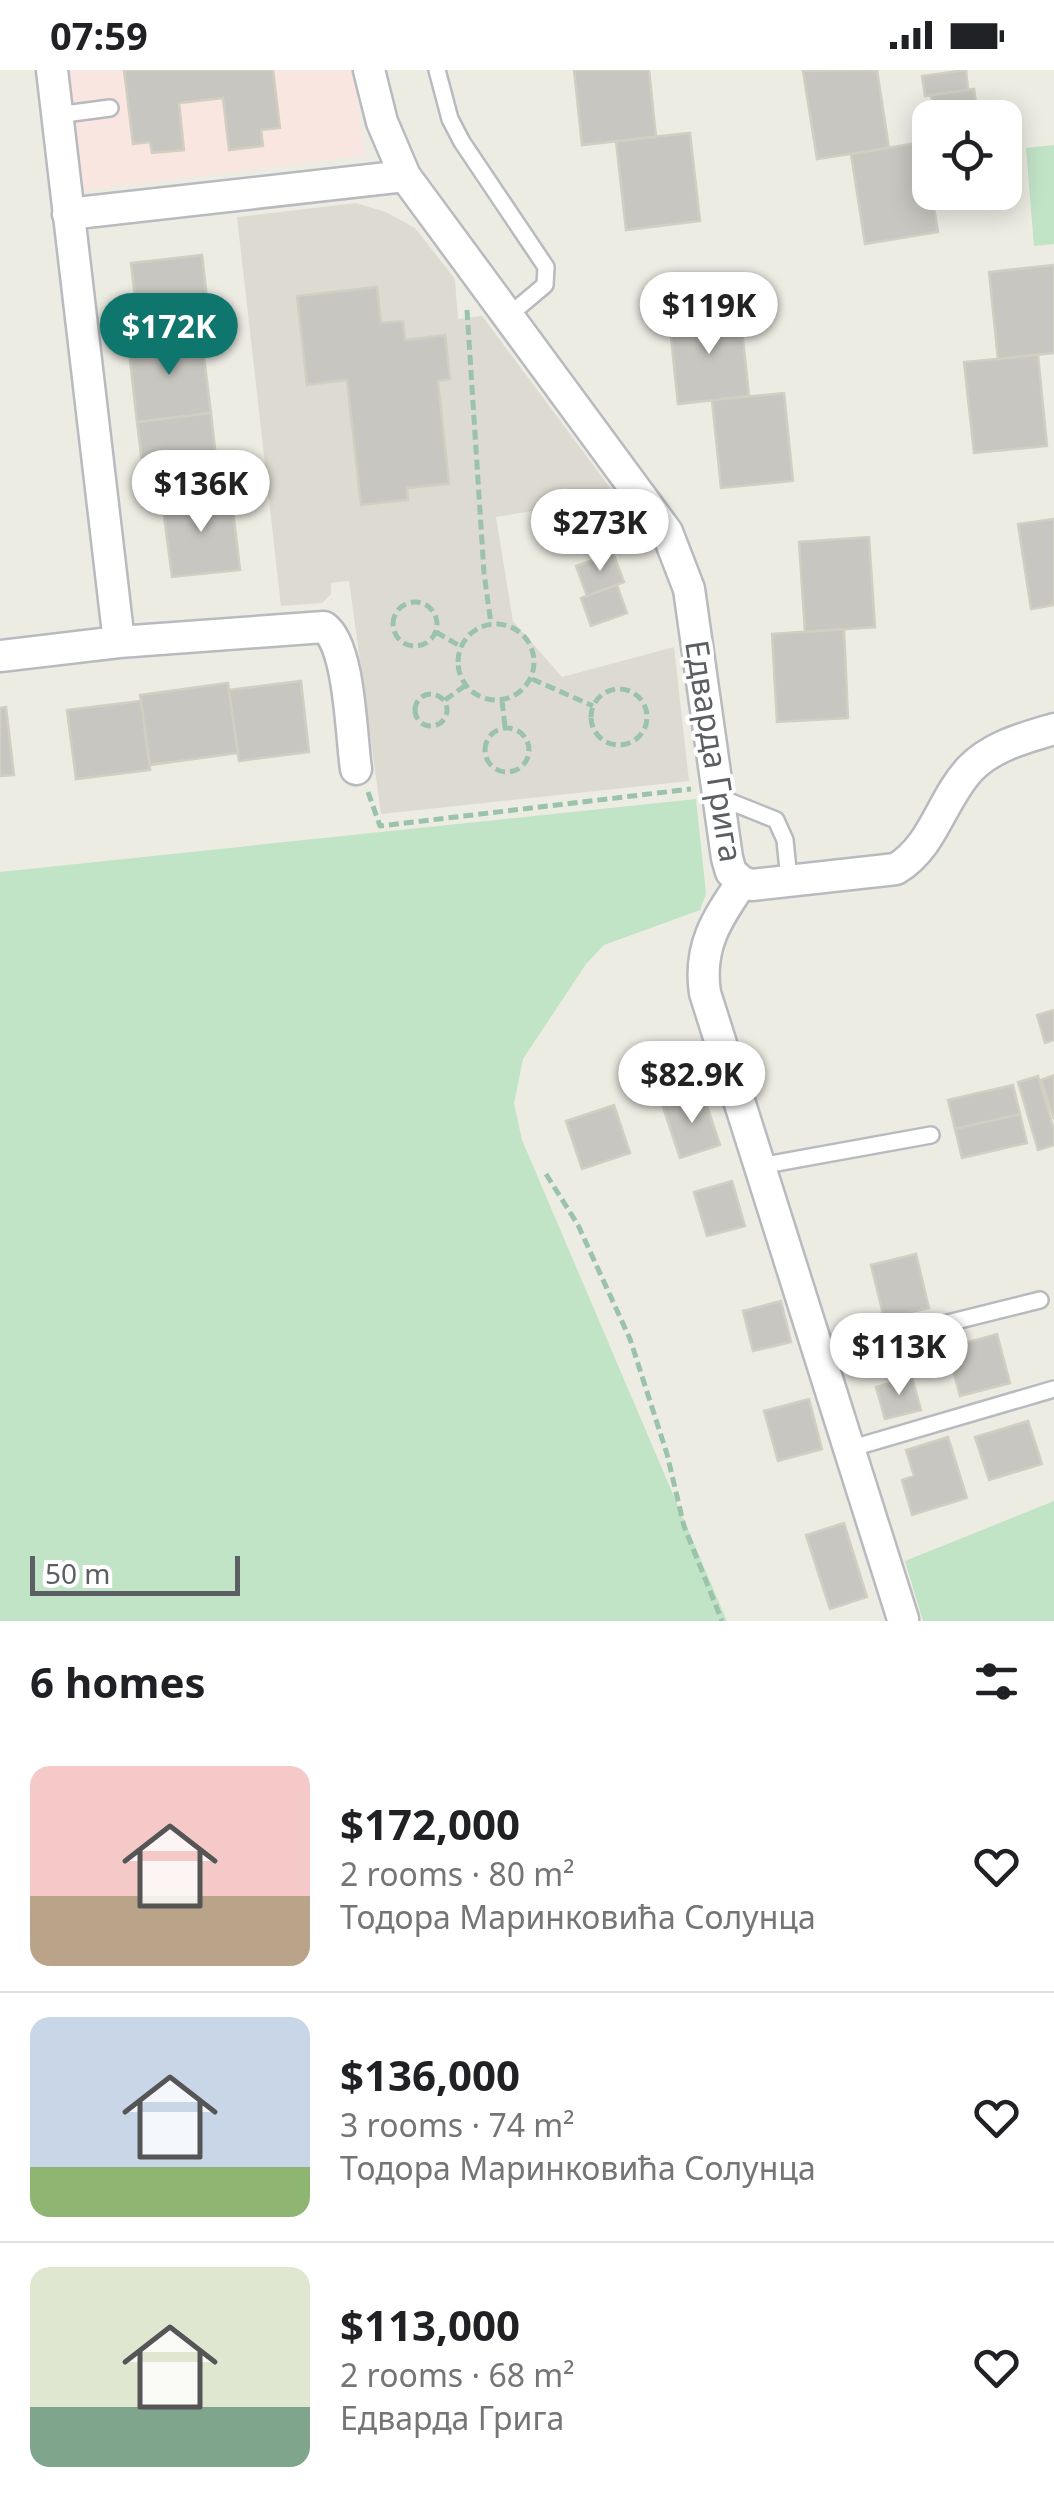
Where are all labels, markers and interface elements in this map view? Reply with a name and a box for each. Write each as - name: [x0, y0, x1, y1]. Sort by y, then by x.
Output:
- text: 07:59: [50, 9, 148, 61]
- map controls: [912, 100, 1022, 210]
- button: locate: [912, 100, 1022, 210]
- pin: $119K: [639, 272, 779, 357]
- text: $119K: [662, 283, 756, 326]
- pin: $172K: [99, 293, 239, 378]
- text: $172K: [122, 304, 216, 347]
- pin: $136K: [131, 450, 271, 535]
- text: $136K: [154, 461, 248, 504]
- pin: $273K: [530, 489, 670, 574]
- text: $273K: [553, 500, 647, 543]
- street label: Едварда Грига: [676, 637, 754, 865]
- pin: $82.9K: [611, 1041, 773, 1126]
- text: $82.9K: [640, 1052, 744, 1095]
- pin: $113K: [829, 1313, 969, 1398]
- text: $113K: [852, 1324, 946, 1367]
- scale bar: [30, 1551, 240, 1596]
- text: 50 m: [45, 1554, 111, 1592]
- text: 6 homes: [30, 1653, 206, 1710]
- icon: filters: [969, 1654, 1024, 1709]
- text: $172,000: [340, 1795, 520, 1852]
- icon: home: [110, 1806, 230, 1926]
- icon: heart: [969, 1839, 1024, 1894]
- text: 2 rooms · 80 m²: [340, 1852, 574, 1895]
- text: Тодора Маринковића Солунца: [340, 1895, 816, 1938]
- text: $136,000: [340, 2046, 520, 2103]
- icon: home: [110, 2057, 230, 2177]
- icon: heart: [969, 2090, 1024, 2145]
- text: 3 rooms · 74 m²: [340, 2103, 574, 2146]
- text: Тодора Маринковића Солунца: [340, 2146, 816, 2189]
- text: $113,000: [340, 2296, 520, 2353]
- icon: home: [110, 2307, 230, 2427]
- icon: heart: [969, 2340, 1024, 2395]
- text: 2 rooms · 68 m²: [340, 2353, 574, 2396]
- text: Едварда Грига: [340, 2396, 564, 2439]

